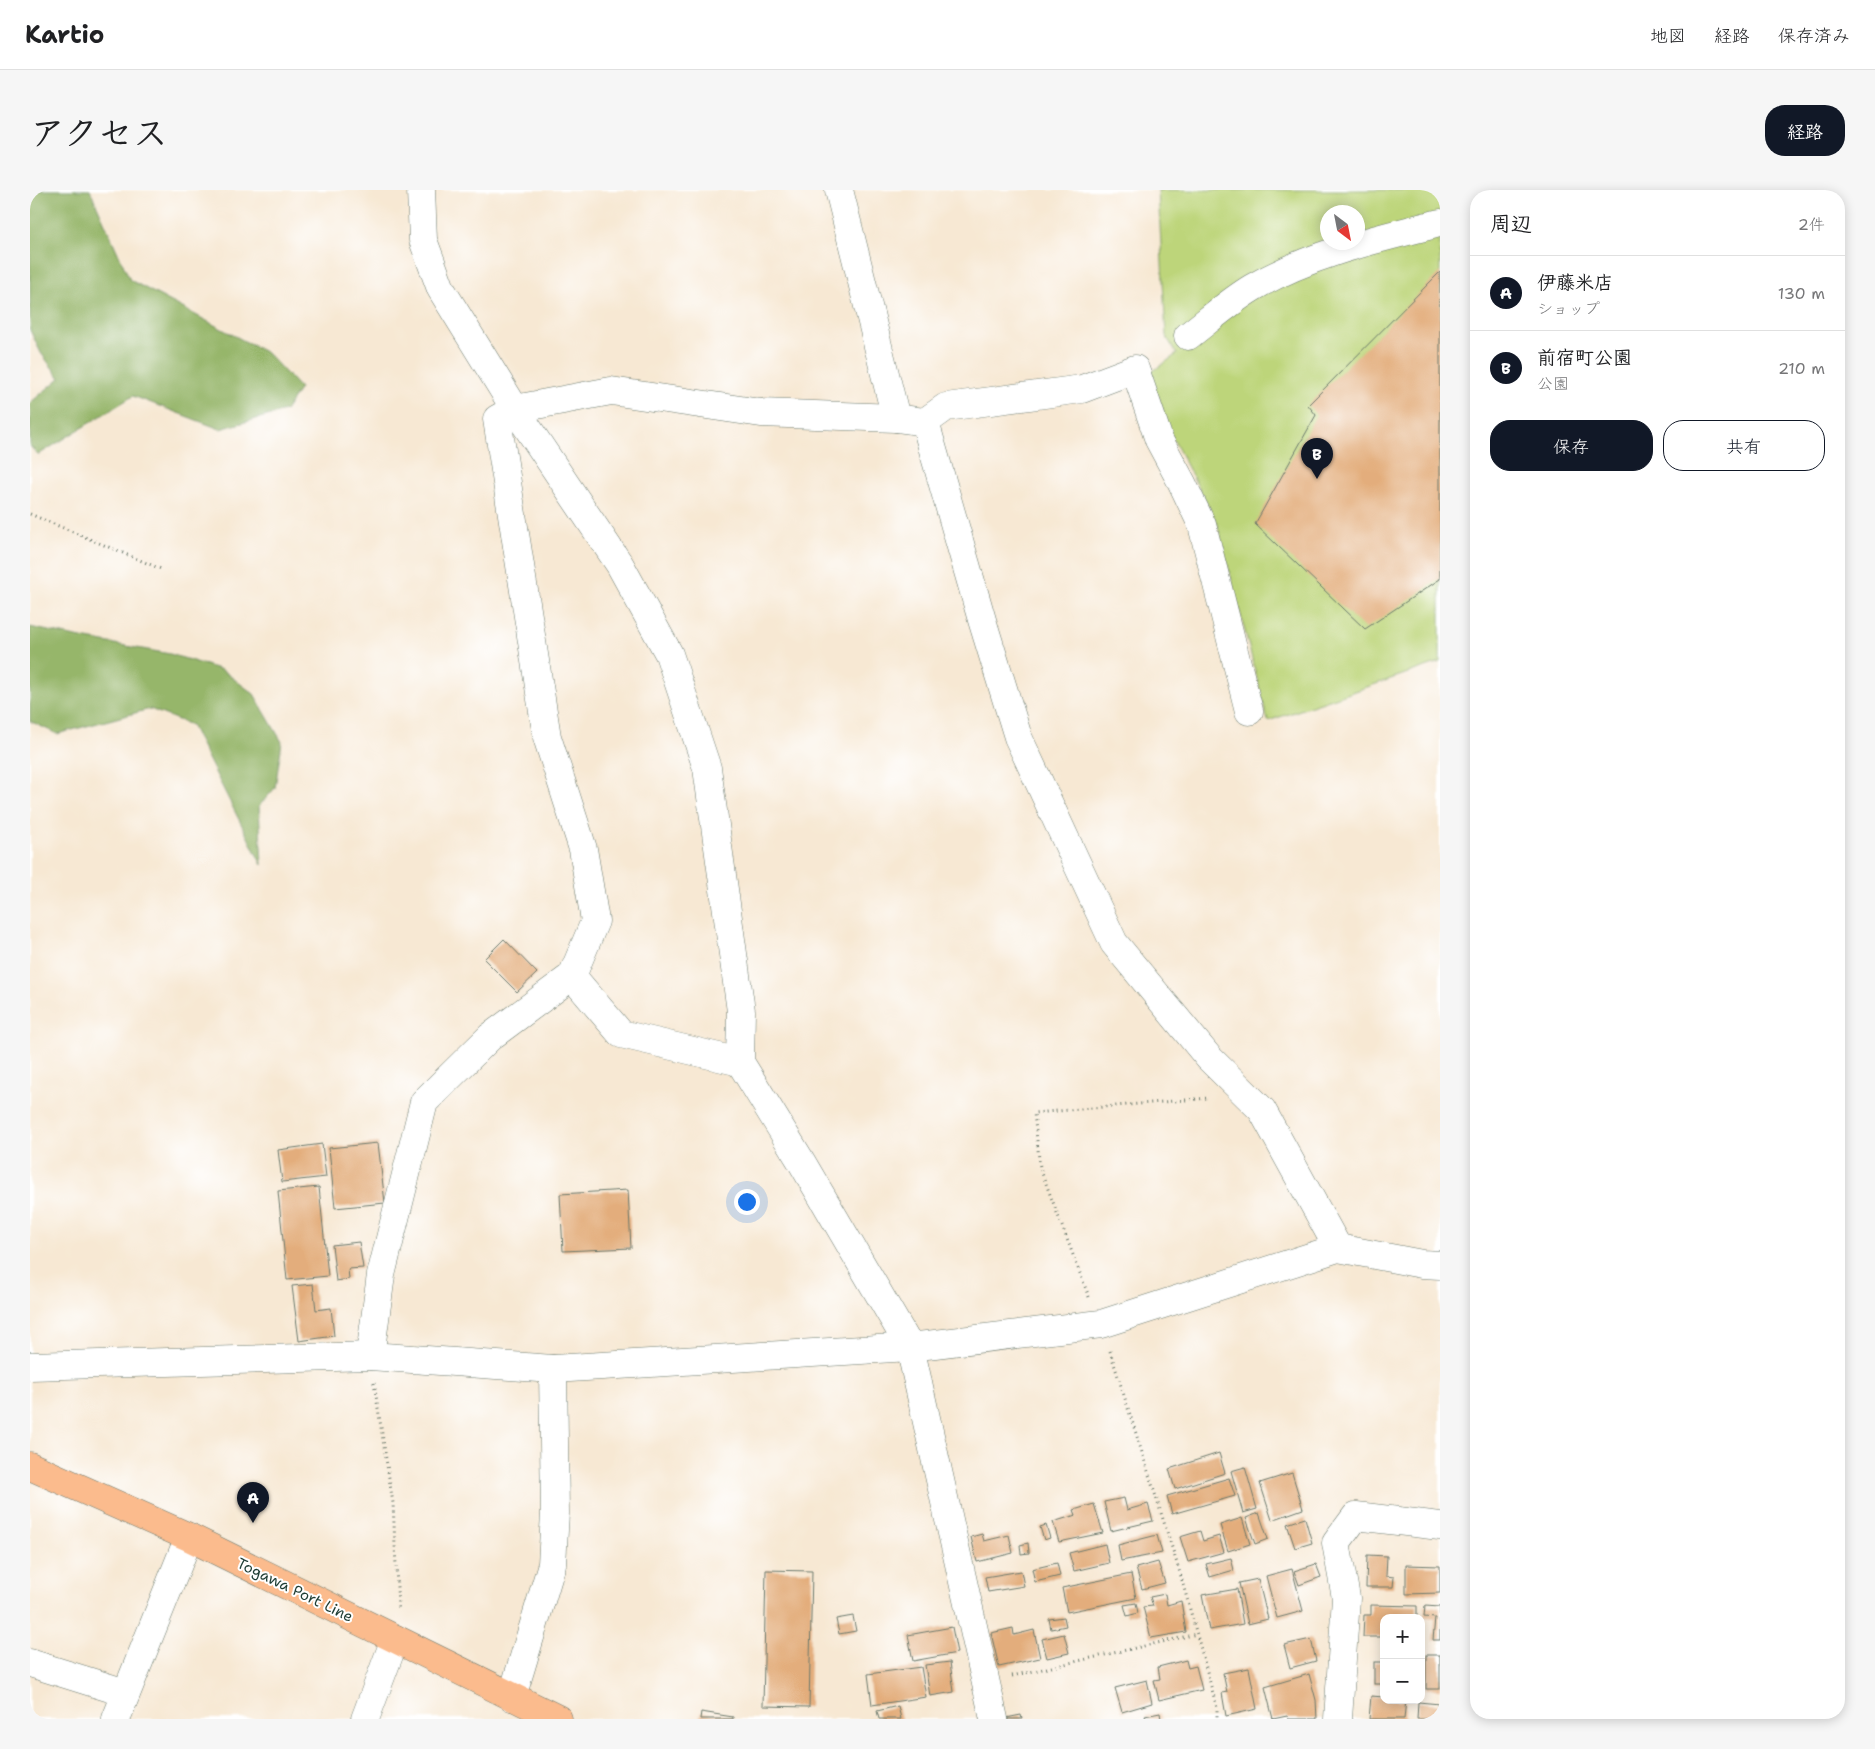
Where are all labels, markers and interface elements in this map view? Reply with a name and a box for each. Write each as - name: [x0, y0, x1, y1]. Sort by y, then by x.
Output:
- text: Kartio: [25, 19, 104, 51]
- text: 地図: [1650, 24, 1686, 48]
- text: 経路: [1714, 24, 1750, 48]
- text: 保存済み: [1778, 24, 1850, 48]
- button: 経路: [1765, 105, 1845, 156]
- text: アクセス: [30, 109, 168, 156]
- north arrow: [1320, 205, 1365, 250]
- text: 周辺: [1490, 210, 1532, 238]
- text: 2件: [1798, 214, 1825, 235]
- text: 伊藤米店: [1537, 270, 1613, 295]
- text: A: [1500, 283, 1512, 304]
- text: 130 m: [1778, 283, 1825, 304]
- text: ショップ: [1537, 298, 1600, 319]
- text: 前宿町公園: [1537, 345, 1632, 370]
- text: B: [1501, 358, 1511, 379]
- text: 210 m: [1778, 358, 1825, 379]
- text: 公園: [1537, 373, 1569, 394]
- button: 保存: [1490, 420, 1653, 471]
- button: 共有: [1663, 420, 1825, 471]
- pin: B: [1301, 438, 1333, 479]
- your location: [734, 1189, 760, 1215]
- pin: A: [237, 1482, 269, 1523]
- street label: Togawa Port Line: [234, 1553, 356, 1627]
- map controls: [1380, 1614, 1425, 1704]
- button: +: [1380, 1614, 1425, 1659]
- button: −: [1380, 1659, 1425, 1704]

